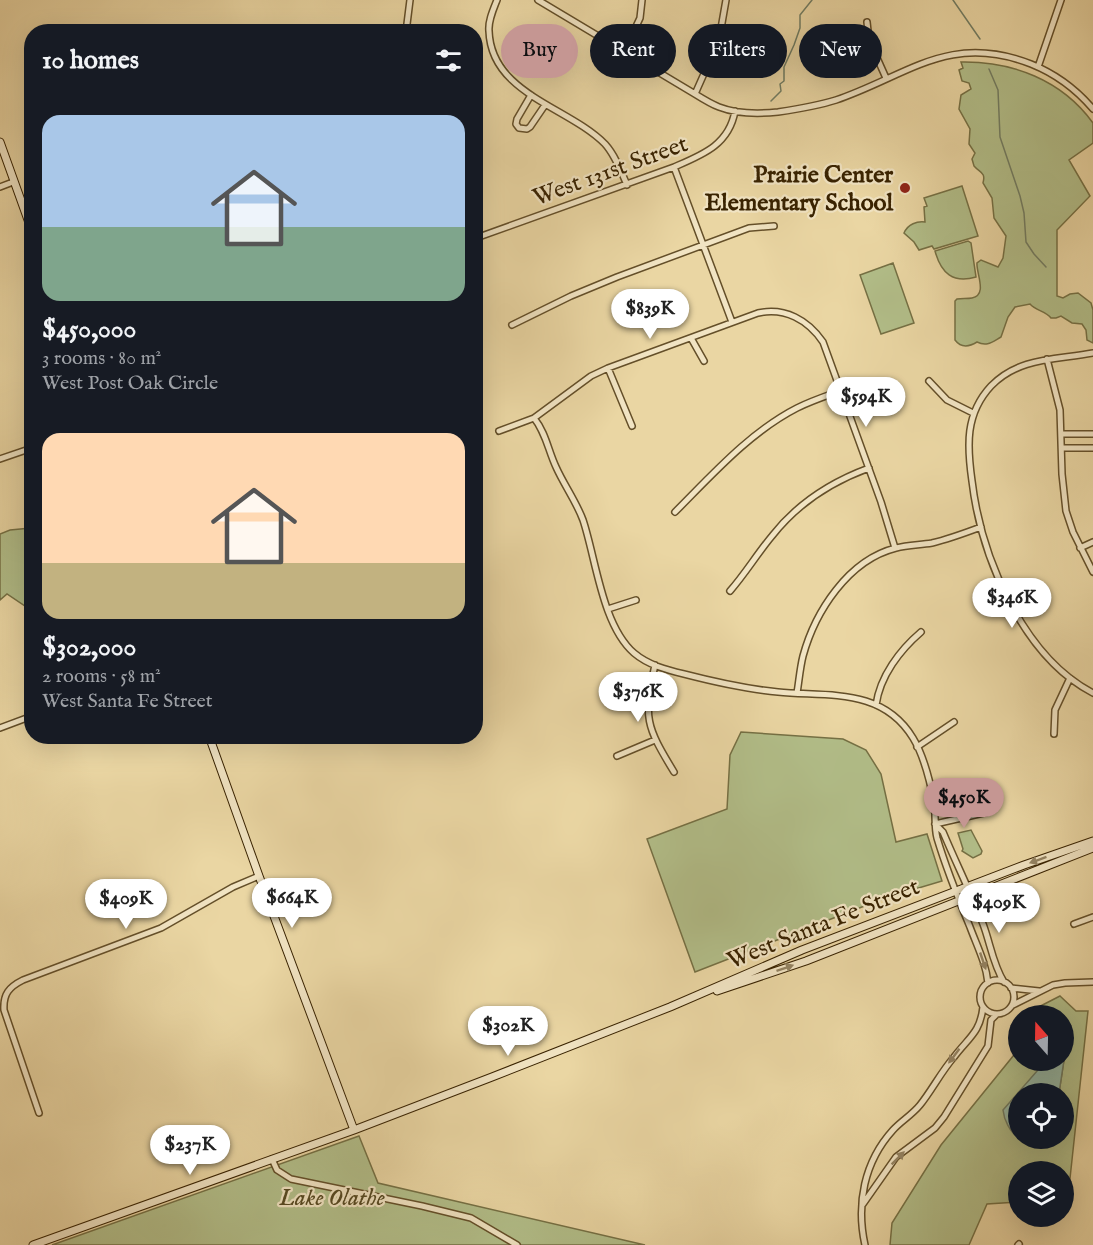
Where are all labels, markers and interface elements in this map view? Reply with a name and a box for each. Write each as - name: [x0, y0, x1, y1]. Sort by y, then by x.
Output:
- chip: Buy: [501, 24, 578, 78]
- chip: Rent: [590, 24, 676, 78]
- chip: Filters: [688, 24, 787, 78]
- chip: New: [799, 24, 882, 78]
- text: 10 homes: [42, 44, 139, 77]
- icon: filters: [432, 44, 465, 77]
- street label: West 131st Street: [529, 129, 692, 214]
- icon: home: [200, 154, 308, 262]
- place label: Prairie Center Elementary School: [705, 160, 893, 219]
- marker: Prairie Center Elementary School: [898, 181, 912, 195]
- pin: $839K: [608, 289, 692, 340]
- text: $839K: [625, 296, 675, 321]
- text: $450,000: [42, 313, 136, 346]
- text: 3 rooms · 80 m²: [42, 346, 161, 371]
- text: West Post Oak Circle: [42, 371, 218, 396]
- pin: $594K: [824, 377, 908, 428]
- text: $594K: [840, 384, 892, 409]
- icon: home: [200, 472, 308, 580]
- pin: $346K: [970, 578, 1054, 629]
- text: $346K: [986, 585, 1038, 610]
- text: $302,000: [42, 631, 136, 664]
- text: 2 rooms · 58 m²: [42, 664, 161, 689]
- pin: $376K: [596, 672, 680, 723]
- text: $376K: [613, 679, 663, 704]
- text: West Santa Fe Street: [42, 689, 213, 714]
- pin: $450K: [922, 778, 1006, 829]
- text: $450K: [938, 785, 990, 810]
- one-way arrow: [1028, 856, 1046, 866]
- street label: West Santa Fe Street: [723, 872, 924, 977]
- pin: $664K: [250, 878, 334, 929]
- pin: $409K: [84, 879, 168, 930]
- pin: $409K: [957, 883, 1041, 934]
- text: $664K: [266, 885, 318, 910]
- text: $409K: [99, 886, 153, 911]
- text: $409K: [972, 890, 1026, 915]
- one-way arrow: [979, 953, 989, 971]
- one-way arrow: [776, 963, 794, 972]
- north arrow: [1008, 1005, 1074, 1071]
- map controls: [1008, 1005, 1074, 1227]
- pin: $302K: [466, 1006, 550, 1057]
- text: $302K: [482, 1013, 534, 1038]
- one-way arrow: [948, 1048, 961, 1064]
- button: locate: [1008, 1083, 1074, 1149]
- pin: $237K: [148, 1125, 232, 1176]
- text: $237K: [164, 1132, 216, 1157]
- one-way arrow: [890, 1151, 904, 1165]
- button: layers: [1008, 1161, 1074, 1227]
- park label: Lake Olathe: [278, 1183, 385, 1214]

